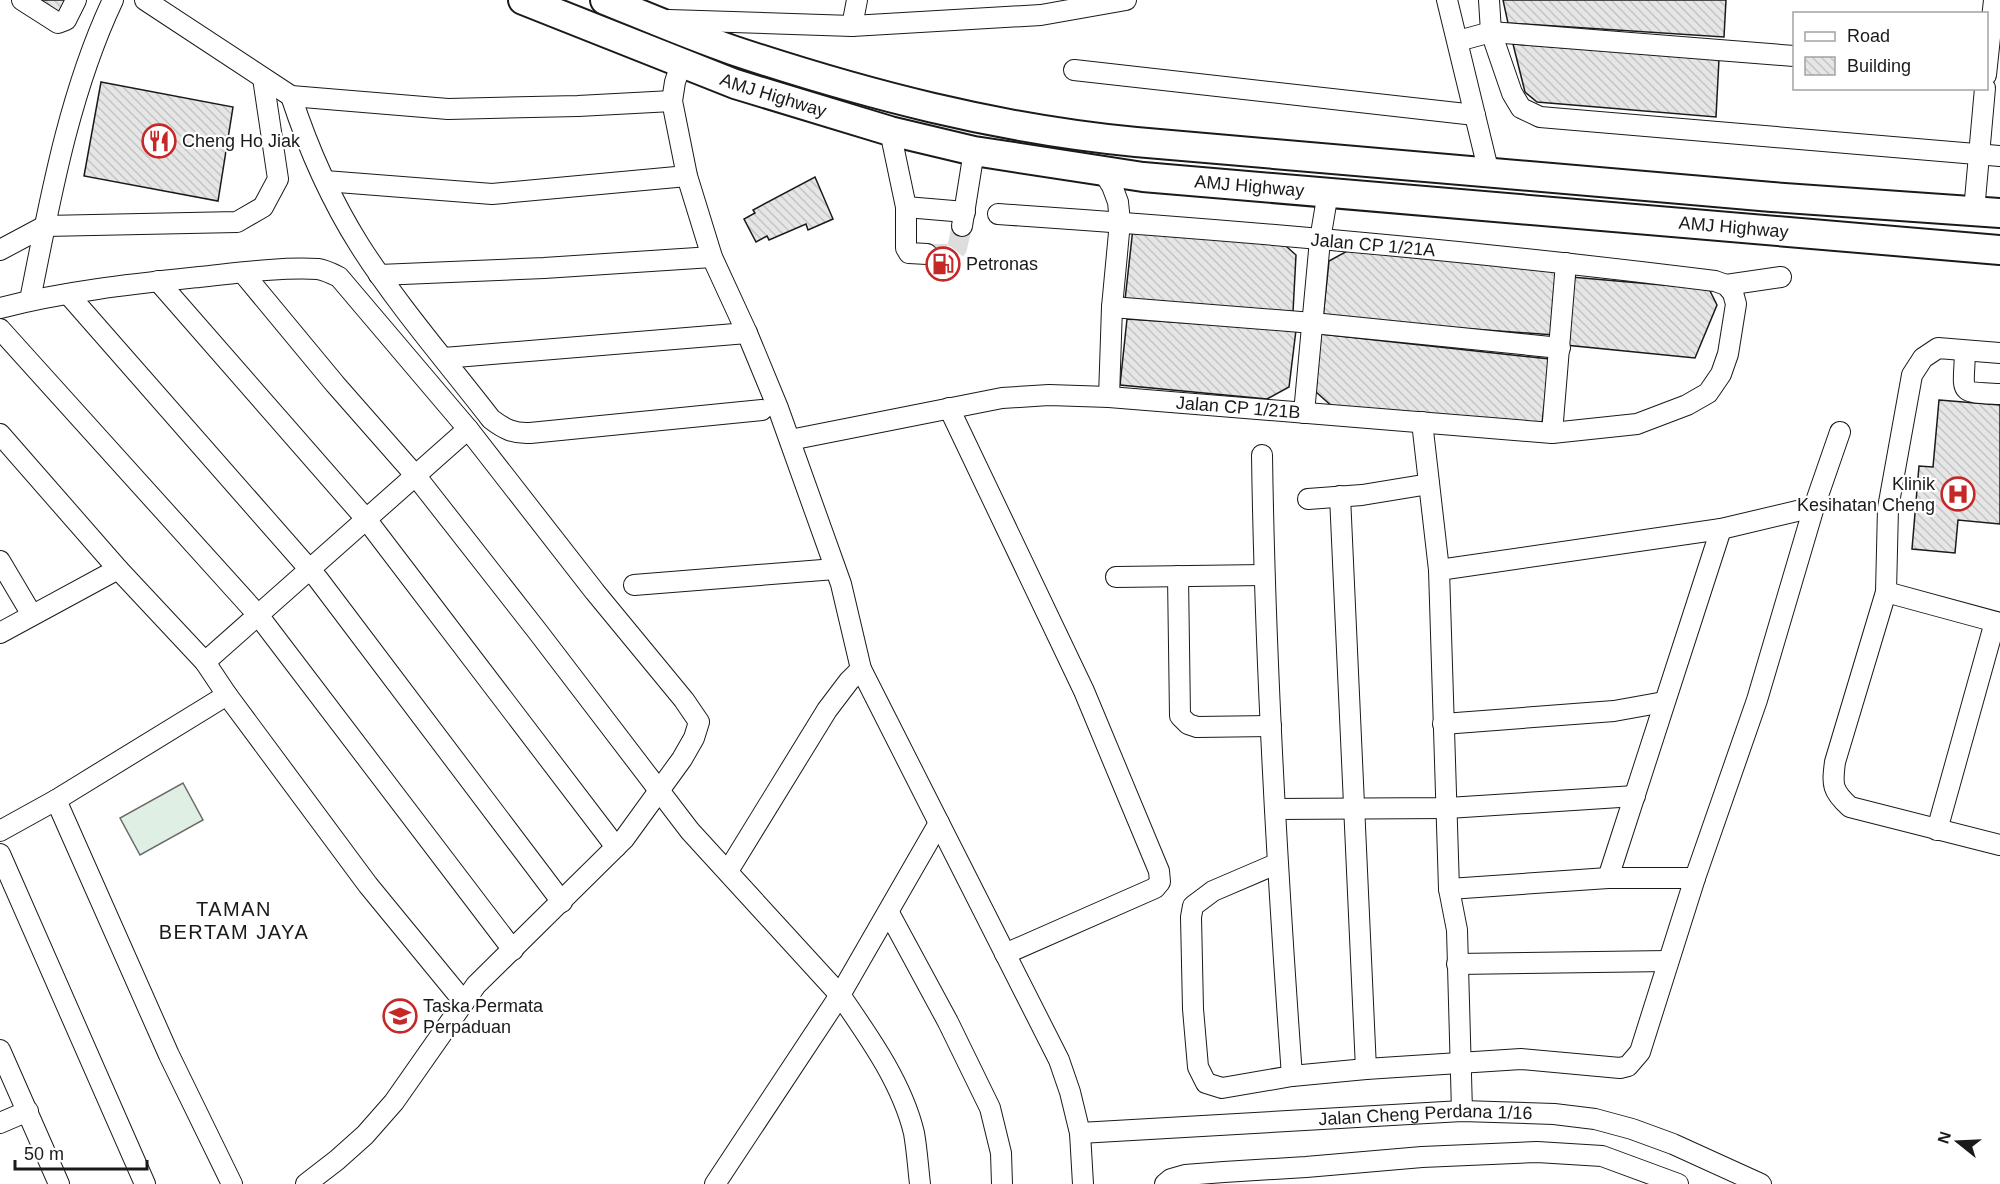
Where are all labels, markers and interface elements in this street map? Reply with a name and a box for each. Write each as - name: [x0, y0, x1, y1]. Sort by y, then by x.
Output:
- legend: [1793, 12, 1988, 90]
- text: Road: [1847, 26, 1890, 46]
- text: Building: [1847, 56, 1911, 76]
- street label: AMJ Highway: [717, 69, 829, 121]
- restaurant icon: Cheng Ho Jiak: [141, 123, 177, 159]
- place label: Cheng Ho Jiak: [182, 131, 301, 151]
- street label: AMJ Highway: [1194, 171, 1305, 201]
- street label: AMJ Highway: [1678, 213, 1789, 242]
- street label: Jalan CP 1/21A: [1310, 230, 1436, 260]
- fuel station icon: Petronas: [925, 246, 961, 282]
- place label: Petronas: [966, 254, 1038, 274]
- street label: Jalan CP 1/21B: [1175, 392, 1301, 423]
- place label: Klinik Kesihatan Cheng: [1797, 474, 1936, 515]
- hospital icon: Klinik Kesihatan Cheng: [1940, 476, 1976, 512]
- district label: TAMAN BERTAM JAYA: [159, 898, 309, 943]
- place label: Taska Permata Perpaduan: [423, 996, 544, 1037]
- school or university icon: Taska Permata Perpaduan: [382, 998, 418, 1034]
- street label: Jalan Cheng Perdana 1/16: [1318, 1101, 1533, 1129]
- north arrow: [1928, 1112, 1988, 1172]
- text: N: [1934, 1129, 1954, 1146]
- scale bar: [15, 1133, 147, 1171]
- text: 50 m: [24, 1144, 64, 1164]

